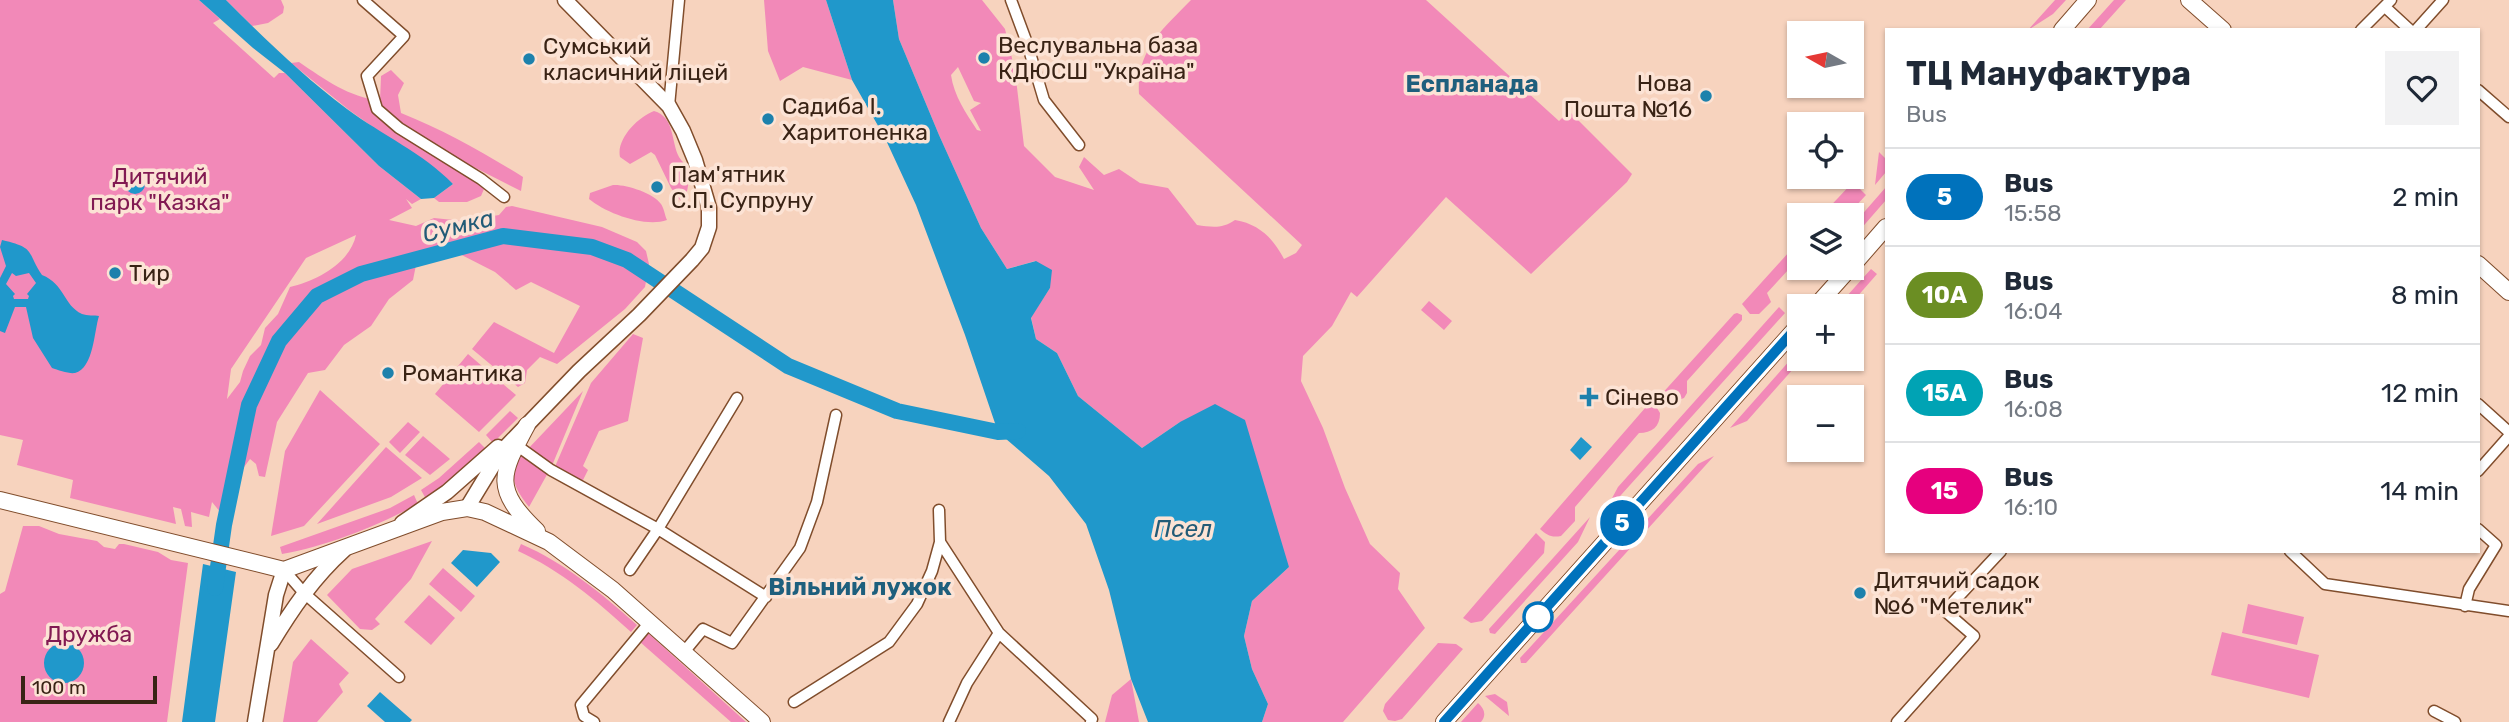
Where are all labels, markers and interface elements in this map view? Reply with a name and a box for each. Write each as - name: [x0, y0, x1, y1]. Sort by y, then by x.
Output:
- north arrow: [1787, 21, 1864, 98]
- map controls: [1787, 21, 1864, 462]
- place label: Веслувальна база КДЮСШ "Україна": [998, 31, 1198, 85]
- place label: Сумський класичний ліцей: [543, 32, 728, 86]
- marker: Веслувальна база КДЮСШ "Україна": [976, 50, 992, 66]
- marker: Сумський класичний ліцей: [521, 51, 537, 67]
- button: heart: [2385, 51, 2459, 125]
- text: ТЦ Мануфактура: [1906, 54, 2191, 93]
- place label: Нова Пошта №16: [1564, 69, 1692, 123]
- district label: Еспланада: [1405, 70, 1539, 98]
- marker: Нова Пошта №16: [1698, 88, 1714, 104]
- place label: Садиба І. Харитоненка: [782, 92, 928, 146]
- text: Bus: [1906, 100, 1947, 128]
- marker: Садиба І. Харитоненка: [760, 111, 776, 127]
- button: locate: [1787, 112, 1864, 189]
- place label: Пам'ятник С.П. Супруну: [671, 160, 814, 214]
- park label: Дитячий парк "Казка": [90, 162, 230, 216]
- text: Bus: [2004, 168, 2053, 199]
- marker: Пам'ятник С.П. Супруну: [649, 179, 665, 195]
- text: 2 min: [2392, 182, 2459, 213]
- text: 5: [1937, 183, 1952, 211]
- text: 15:58: [2004, 199, 2062, 227]
- button: layers: [1787, 203, 1864, 280]
- water label: Сумка: [419, 204, 497, 248]
- place label: Тир: [129, 259, 170, 287]
- marker: Тир: [107, 265, 123, 281]
- text: Bus: [2004, 266, 2053, 297]
- text: 8 min: [2391, 280, 2459, 311]
- text: 10А: [1922, 281, 1967, 309]
- button: +: [1787, 294, 1864, 371]
- text: 16:04: [2004, 297, 2063, 325]
- place label: Романтика: [402, 359, 523, 387]
- text: Bus: [2004, 364, 2053, 395]
- marker: Романтика: [380, 365, 396, 381]
- text: 12 min: [2381, 378, 2459, 409]
- text: 15А: [1922, 379, 1967, 407]
- place label: Сінево: [1605, 383, 1679, 411]
- button: −: [1787, 385, 1864, 462]
- marker: Сінево: [1579, 387, 1599, 407]
- text: 16:08: [2004, 395, 2063, 423]
- text: Bus: [2004, 462, 2053, 493]
- text: 14 min: [2380, 476, 2459, 507]
- text: 15: [1931, 477, 1958, 505]
- text: 16:10: [2004, 493, 2058, 521]
- line badge: 5: [1599, 500, 1645, 546]
- text: 5: [1614, 509, 1630, 537]
- water label: Псел: [1154, 515, 1212, 543]
- place label: Дитячий садок №6 "Метелик": [1874, 566, 2040, 620]
- district label: Вільний лужок: [768, 573, 952, 601]
- marker: Дитячий садок №6 "Метелик": [1852, 585, 1868, 601]
- unlabelled marker: [1523, 602, 1553, 632]
- park label: Дружба: [46, 620, 132, 648]
- scale bar: [21, 673, 158, 705]
- text: 100 m: [32, 676, 86, 699]

